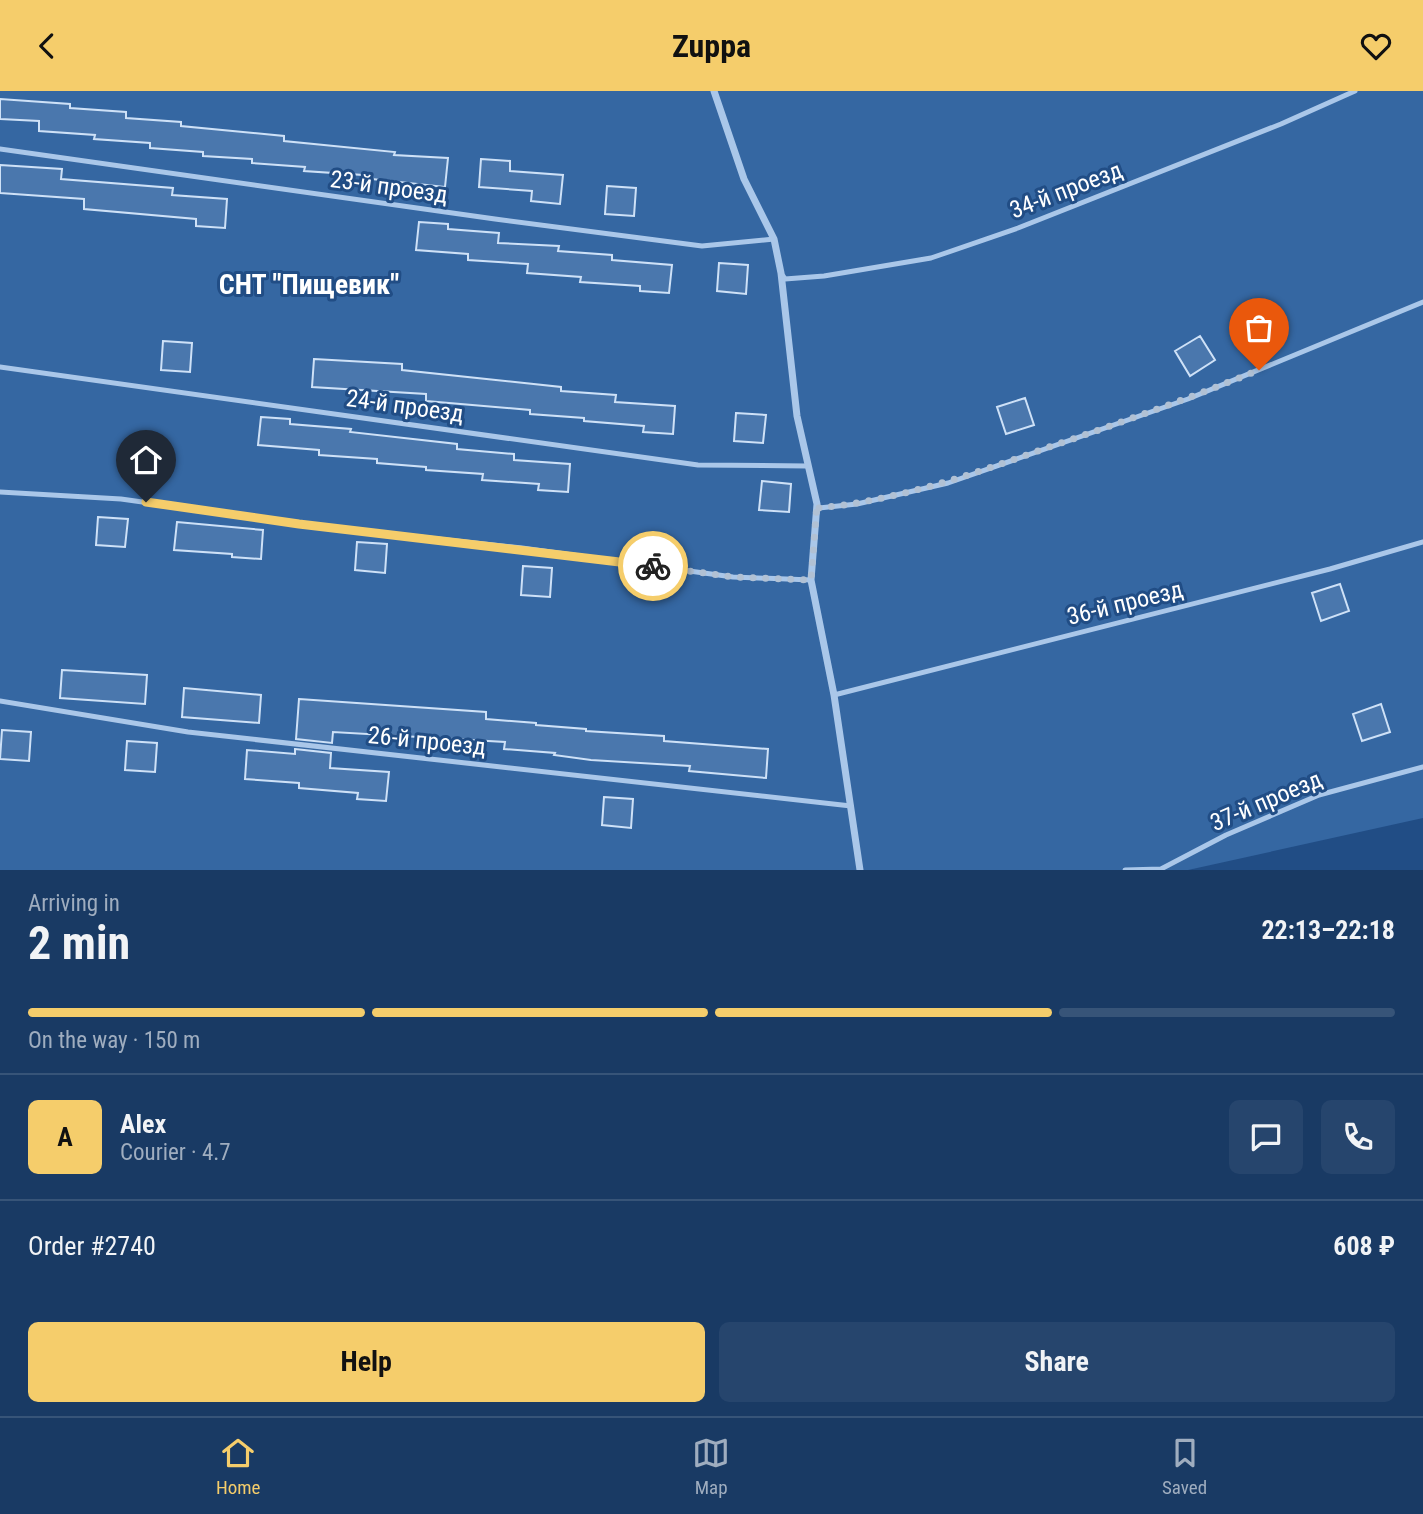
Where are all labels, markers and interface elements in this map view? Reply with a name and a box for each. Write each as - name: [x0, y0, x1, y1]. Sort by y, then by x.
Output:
- icon: back: [28, 27, 66, 65]
- text: Zuppa: [672, 27, 751, 65]
- icon: heart: [1357, 27, 1395, 65]
- street label: 34-й проезд: [1006, 156, 1126, 224]
- street label: 23-й проезд: [328, 165, 450, 209]
- district label: СНТ "Пищевик": [219, 268, 399, 301]
- pin: [1229, 298, 1289, 370]
- icon: bag: [1240, 309, 1278, 347]
- street label: 24-й проезд: [344, 384, 466, 428]
- pin: [116, 430, 176, 502]
- icon: home: [127, 441, 165, 479]
- courier: [618, 531, 688, 601]
- icon: bike: [634, 547, 672, 585]
- street label: 36-й проезд: [1064, 575, 1186, 631]
- street label: 26-й проезд: [367, 721, 487, 761]
- street label: 37-й проезд: [1206, 765, 1326, 837]
- text: Arriving in: [28, 890, 120, 917]
- text: 22:13–22:18: [1261, 915, 1395, 945]
- text: 2 min: [28, 916, 130, 970]
- text: On the way · 150 m: [28, 1027, 200, 1054]
- button: chat: [1229, 1100, 1303, 1174]
- button: phone: [1321, 1100, 1395, 1174]
- text: Alex: [120, 1109, 166, 1139]
- text: A: [57, 1122, 73, 1152]
- text: Courier · 4.7: [120, 1139, 231, 1166]
- text: Order #2740: [28, 1231, 156, 1261]
- text: 608 ₽: [1333, 1231, 1395, 1261]
- button: Help: [28, 1322, 705, 1402]
- button: Share: [719, 1322, 1395, 1402]
- tab: Home: [216, 1434, 260, 1499]
- tab: Map: [692, 1434, 730, 1499]
- tab: Saved: [1162, 1434, 1207, 1499]

